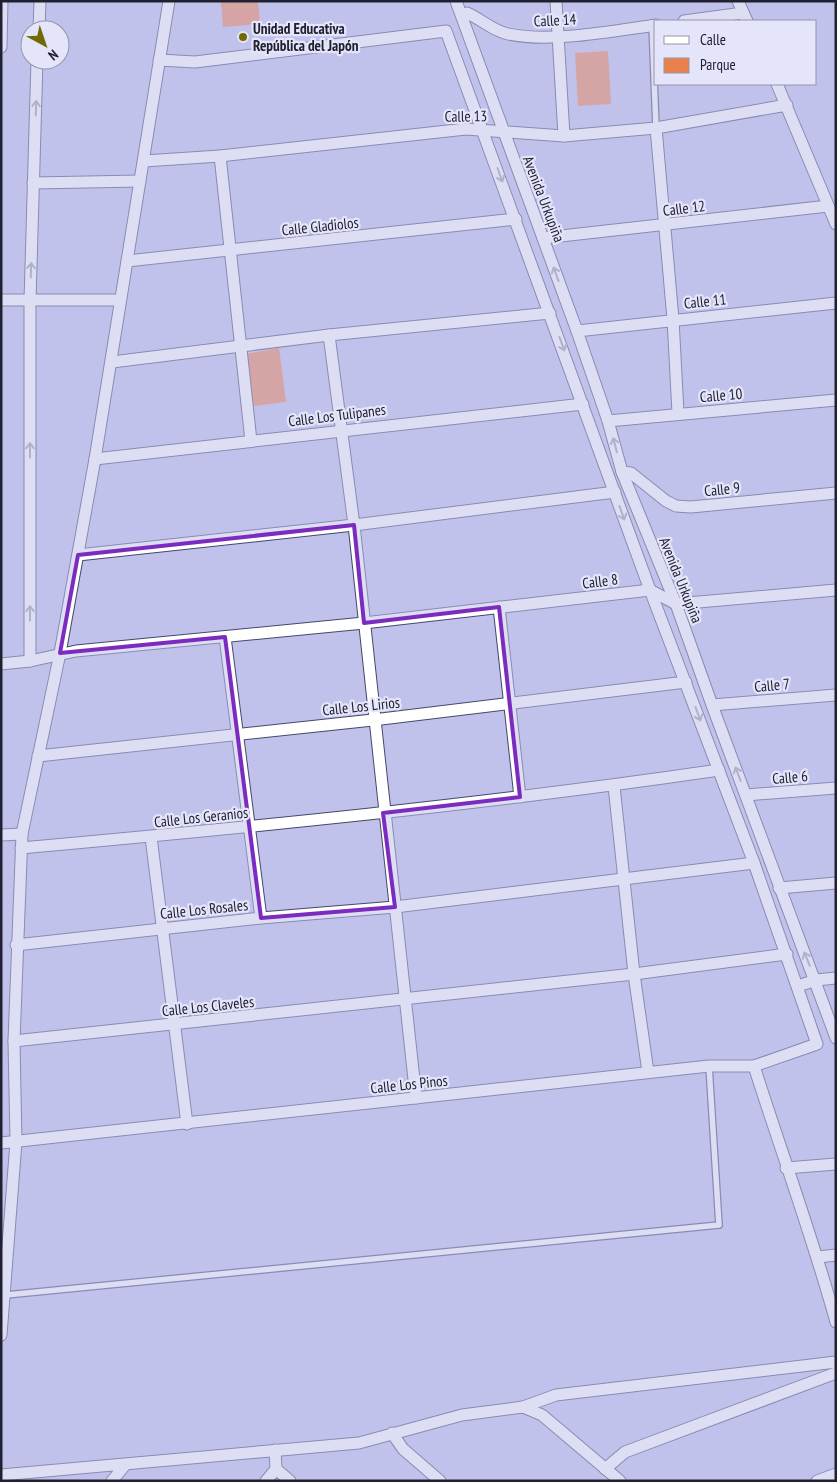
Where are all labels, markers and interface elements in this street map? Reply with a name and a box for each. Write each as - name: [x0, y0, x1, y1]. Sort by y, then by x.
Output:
- street label: Calle 14: [533, 9, 577, 31]
- place label: Unidad Educativa República del Japón: [253, 19, 359, 55]
- north arrow: [20, 20, 70, 70]
- legend: [654, 20, 817, 85]
- text: Calle: [700, 30, 726, 49]
- marker: Unidad Educativa República del Japón: [237, 31, 249, 43]
- text: N: [45, 46, 62, 64]
- text: Parque: [700, 55, 736, 74]
- one-way arrow: [31, 100, 41, 116]
- street label: Calle 13: [445, 106, 487, 126]
- street label: Avenida Urkupiña: [519, 153, 569, 245]
- one-way arrow: [496, 166, 505, 182]
- street label: Calle 12: [662, 196, 706, 220]
- street label: Calle Gladiolos: [281, 213, 359, 239]
- one-way arrow: [26, 262, 35, 278]
- one-way arrow: [551, 267, 560, 282]
- street label: Calle 11: [683, 289, 727, 313]
- one-way arrow: [558, 336, 567, 351]
- street label: Calle 10: [699, 384, 743, 406]
- street label: Calle Los Tulipanes: [287, 400, 387, 430]
- one-way arrow: [609, 437, 619, 453]
- one-way arrow: [25, 442, 35, 458]
- street label: Calle 9: [703, 478, 741, 500]
- one-way arrow: [618, 505, 628, 521]
- street label: Avenida Urkupiña: [655, 534, 707, 626]
- street label: Calle 8: [581, 569, 619, 593]
- one-way arrow: [25, 605, 35, 621]
- street label: Calle 7: [753, 674, 791, 696]
- street label: Calle Los Lirios: [321, 692, 401, 720]
- one-way arrow: [694, 706, 703, 722]
- street label: Calle 6: [771, 766, 809, 788]
- one-way arrow: [733, 767, 742, 782]
- street label: Calle Los Geranios: [153, 803, 249, 831]
- street label: Calle Los Rosales: [159, 895, 249, 923]
- one-way arrow: [802, 952, 811, 967]
- street label: Calle Los Claveles: [161, 992, 255, 1020]
- street label: Calle Los Pinos: [369, 1071, 449, 1097]

